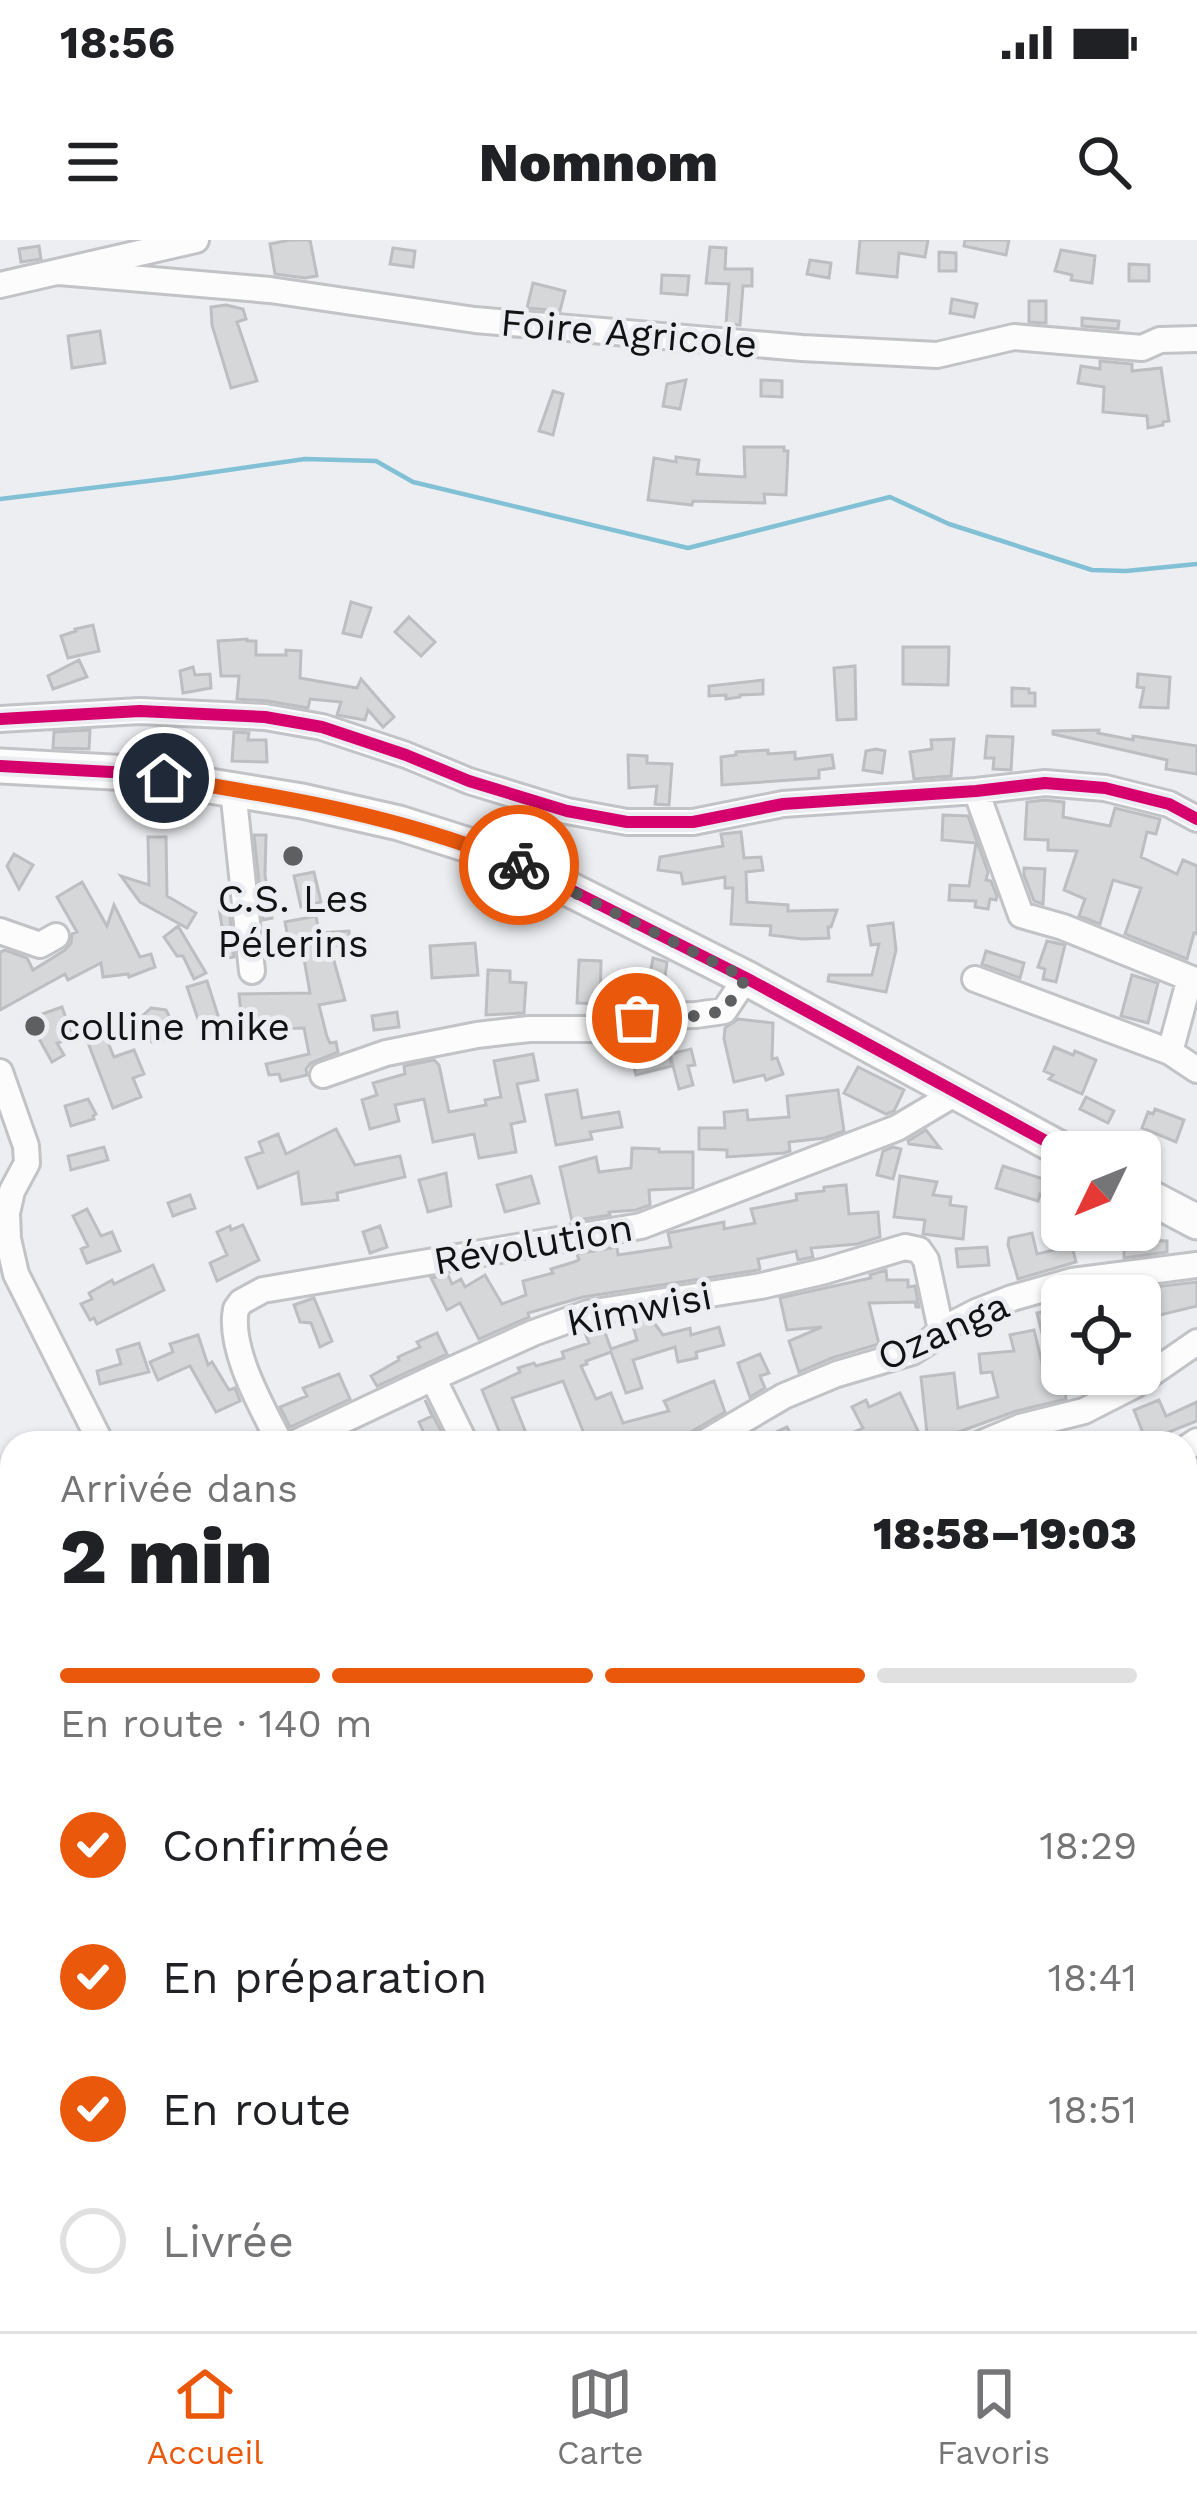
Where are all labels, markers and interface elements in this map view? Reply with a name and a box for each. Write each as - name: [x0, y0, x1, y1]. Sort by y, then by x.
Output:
- text: 18:56: [60, 16, 175, 69]
- icon: menu: [60, 129, 126, 195]
- icon: search: [1071, 129, 1137, 195]
- text: Nomnom: [479, 131, 718, 194]
- street label: Foire Agricole: [499, 299, 759, 367]
- pin: [113, 727, 215, 829]
- icon: home: [131, 745, 197, 811]
- courier: [459, 805, 579, 925]
- icon: bike: [486, 832, 552, 898]
- marker: C.S. Les Pélerins: [280, 843, 306, 869]
- place label: C.S. Les Pélerins: [217, 876, 369, 966]
- pin: [586, 967, 688, 1069]
- icon: bag: [604, 985, 670, 1051]
- place label: colline mike: [59, 1004, 290, 1049]
- marker: colline mike: [22, 1013, 48, 1039]
- north arrow: [1041, 1131, 1161, 1251]
- map controls: [1041, 1131, 1161, 1395]
- street label: Révolution: [430, 1204, 636, 1284]
- street label: Kimwisi: [563, 1273, 715, 1345]
- button: locate: [1041, 1275, 1161, 1395]
- street label: Ozanga: [870, 1282, 1016, 1380]
- text: Arrivée dans: [60, 1466, 298, 1511]
- text: 18:58–19:03: [873, 1507, 1137, 1560]
- text: 2 min: [60, 1510, 273, 1602]
- text: En route · 140 m: [60, 1701, 372, 1746]
- icon: check: [60, 1812, 126, 1878]
- text: Confirmée: [162, 1819, 390, 1872]
- text: 18:29: [1039, 1823, 1137, 1868]
- icon: check: [60, 1944, 126, 2010]
- text: En préparation: [162, 1951, 487, 2004]
- text: 18:41: [1048, 1955, 1137, 2000]
- icon: check: [60, 2076, 126, 2142]
- text: En route: [162, 2083, 351, 2136]
- text: 18:51: [1048, 2087, 1137, 2132]
- text: Livrée: [162, 2215, 294, 2268]
- tab: Accueil: [147, 2361, 263, 2472]
- tab: Carte: [557, 2361, 644, 2472]
- tab: Favoris: [937, 2361, 1050, 2472]

